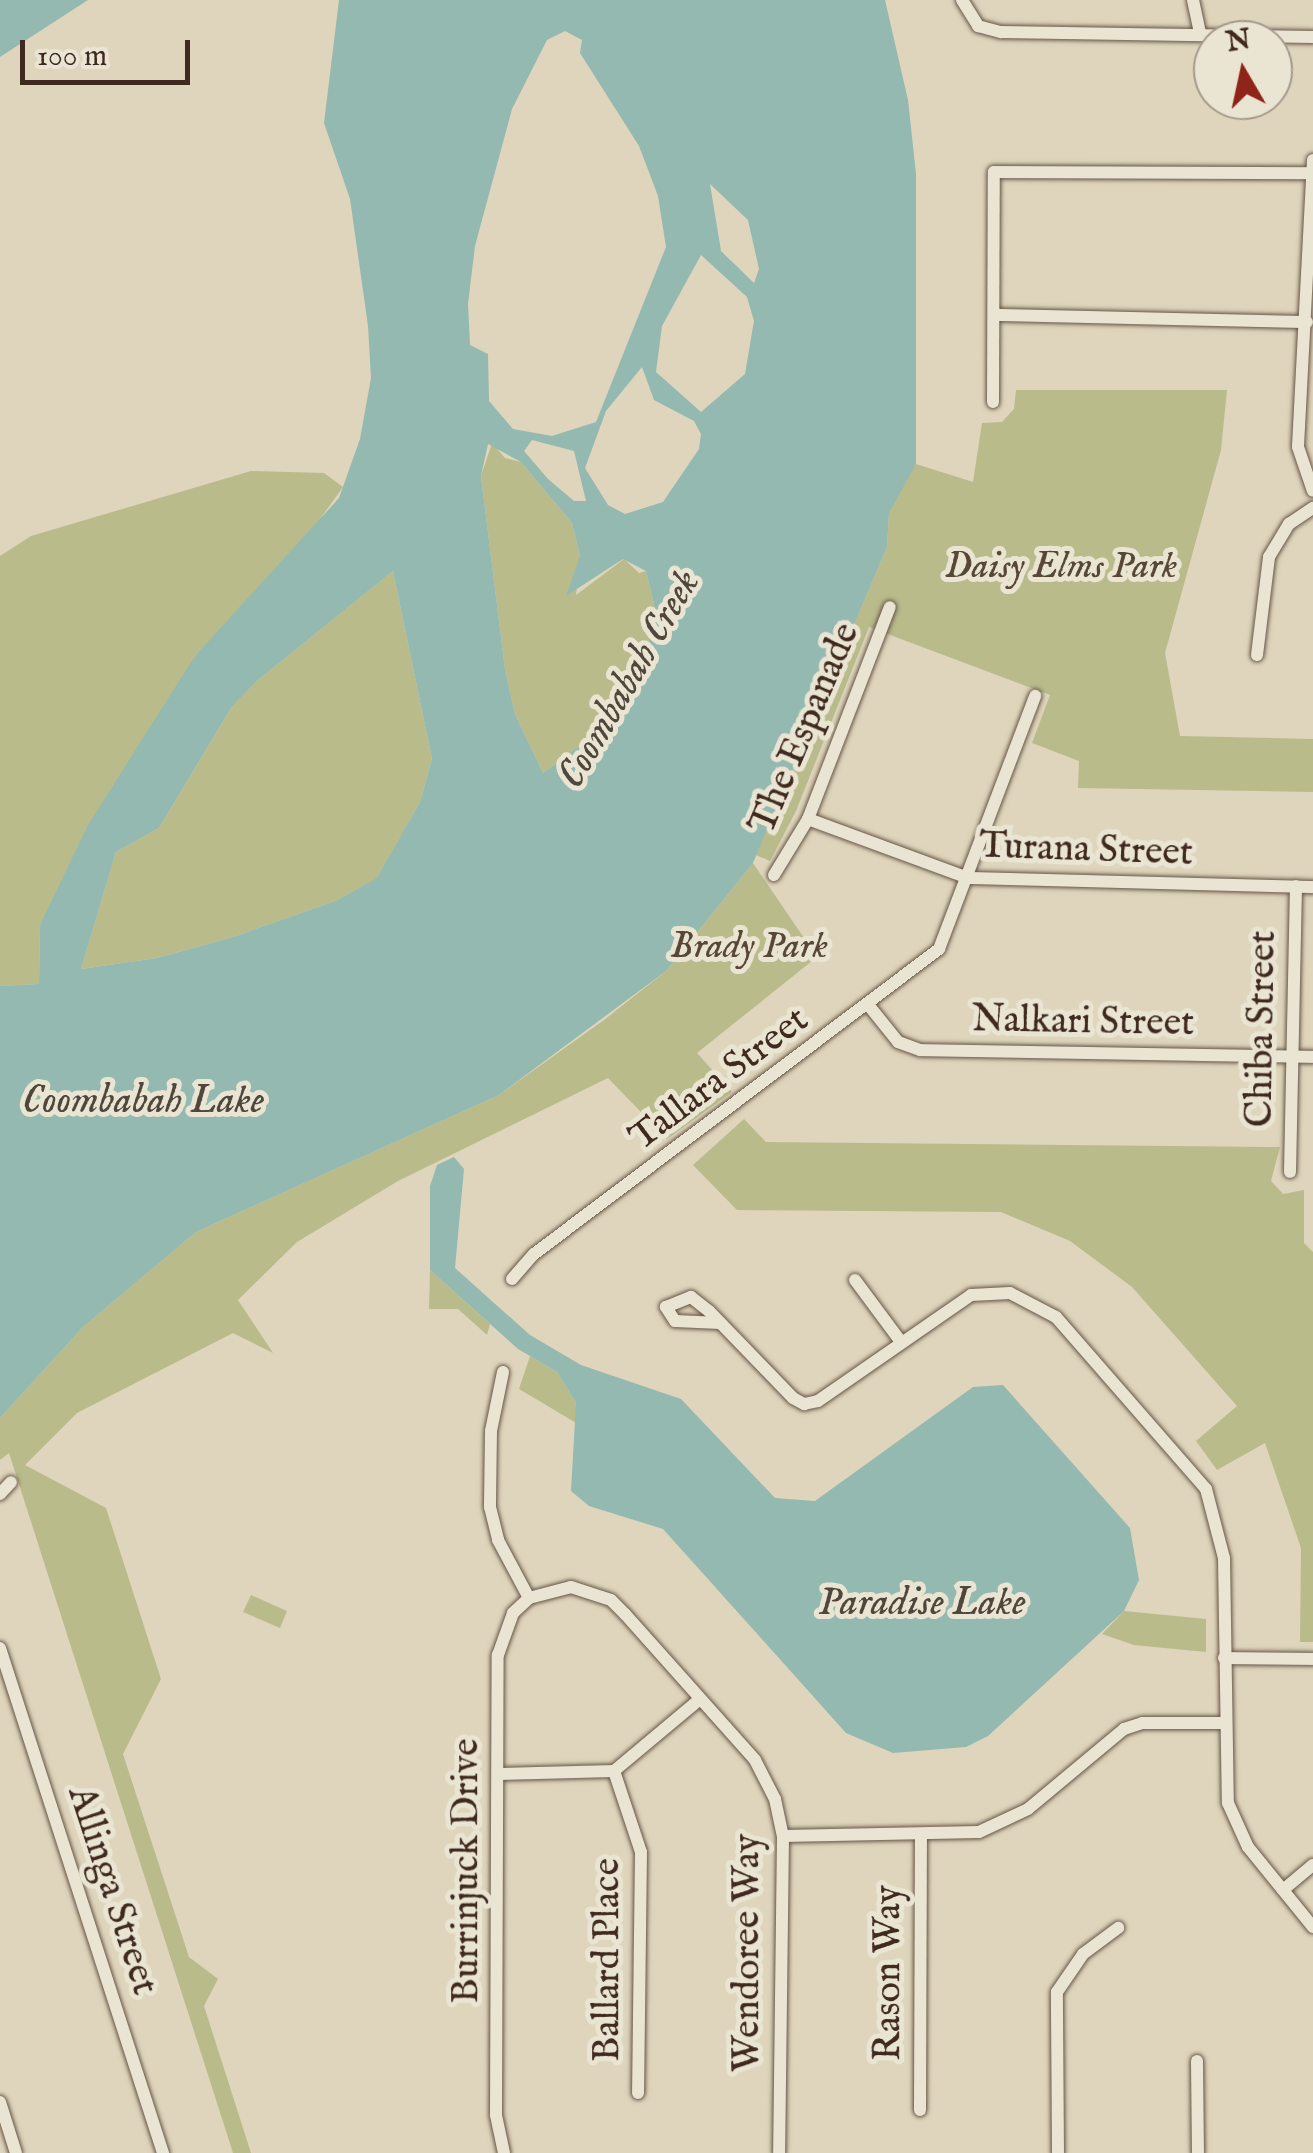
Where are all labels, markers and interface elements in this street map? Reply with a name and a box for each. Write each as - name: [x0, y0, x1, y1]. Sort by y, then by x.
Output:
- scale bar: [25, 20, 195, 82]
- north arrow: [1193, 20, 1293, 120]
- text: N: [1224, 23, 1253, 61]
- text: 100 m: [37, 38, 107, 76]
- park label: Daisy Elms Park: [945, 545, 1177, 591]
- water label: Coombabah Creek: [548, 562, 712, 798]
- street label: The Espanade: [741, 617, 871, 841]
- street label: Turana Street: [978, 824, 1194, 878]
- park label: Brady Park: [670, 925, 828, 971]
- street label: Chiba Street: [1238, 930, 1288, 1128]
- street label: Tallara Street: [622, 998, 818, 1162]
- street label: Nalkari Street: [972, 998, 1194, 1048]
- water label: Coombabah Lake: [22, 1078, 264, 1126]
- water label: Paradise Lake: [818, 1580, 1026, 1628]
- street label: Burrinjuck Drive: [445, 1738, 491, 2004]
- street label: Allinga Street: [56, 1781, 166, 2001]
- street label: Wendoree Way: [726, 1834, 772, 2072]
- street label: Ballard Place: [586, 1858, 632, 2062]
- street label: Rason Way: [867, 1885, 913, 2061]

